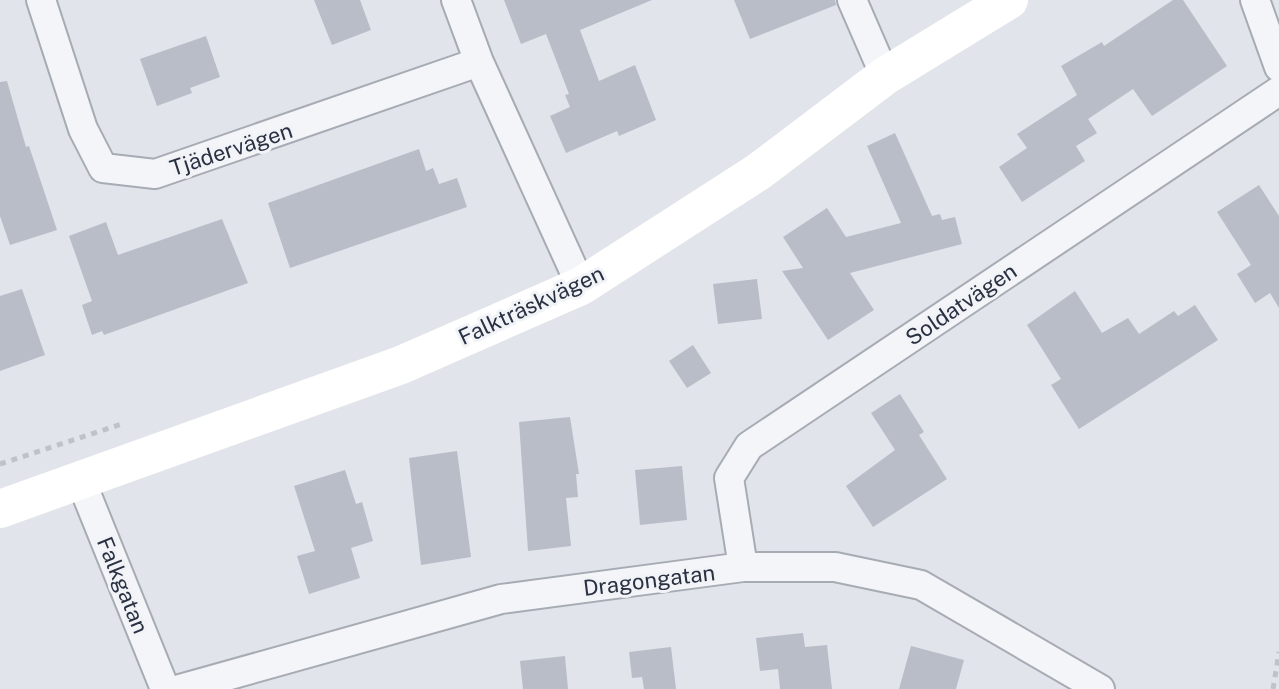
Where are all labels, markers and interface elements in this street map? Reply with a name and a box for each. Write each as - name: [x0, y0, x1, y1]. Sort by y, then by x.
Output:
- street label: Tjädervägen: [166, 117, 296, 181]
- street label: Soldatvägen: [901, 257, 1021, 351]
- street label: Falkträskvägen: [454, 260, 608, 350]
- street label: Falkgatan: [92, 533, 154, 637]
- street label: Dragongatan: [582, 559, 716, 601]

